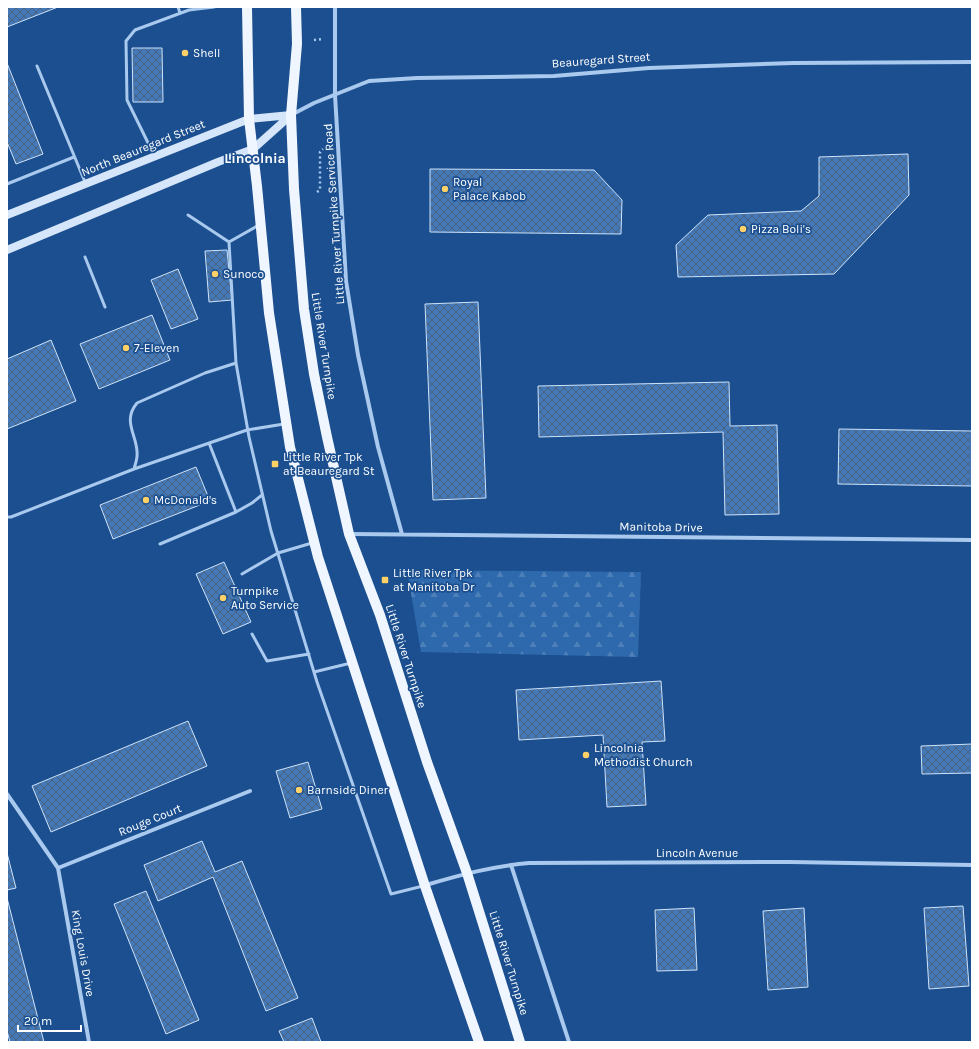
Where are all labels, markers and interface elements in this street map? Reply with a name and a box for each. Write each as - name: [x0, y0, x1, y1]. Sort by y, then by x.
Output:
- place label: Shell: [193, 46, 220, 60]
- marker: Shell: [180, 48, 190, 58]
- street label: Beauregard Street: [551, 50, 651, 70]
- street label: North Beauregard Street: [79, 117, 207, 179]
- street label: Little River Turnpike Service Road: [321, 123, 347, 305]
- district label: Lincolnia: [224, 150, 286, 167]
- place label: Royal Palace Kabob: [453, 175, 526, 203]
- marker: Royal Palace Kabob: [440, 184, 450, 194]
- place label: Pizza Boli's: [751, 222, 811, 236]
- marker: Pizza Boli's: [738, 224, 748, 234]
- place label: Sunoco: [223, 267, 264, 281]
- marker: Sunoco: [210, 269, 220, 279]
- street label: Little River Turnpike: [309, 291, 339, 401]
- place label: 7-Eleven: [134, 341, 180, 355]
- marker: 7-Eleven: [121, 343, 131, 353]
- place label: Little River Tpk at Beauregard St: [283, 450, 375, 478]
- marker: Little River Tpk at Beauregard St: [270, 459, 280, 469]
- place label: McDonald's: [154, 493, 217, 507]
- marker: McDonald's: [141, 495, 151, 505]
- street label: Manitoba Drive: [619, 519, 703, 535]
- place label: Little River Tpk at Manitoba Dr: [393, 566, 475, 594]
- marker: Little River Tpk at Manitoba Dr: [380, 575, 390, 585]
- place label: Turnpike Auto Service: [231, 584, 299, 612]
- marker: Turnpike Auto Service: [218, 593, 228, 603]
- street label: Little River Turnpike: [383, 602, 429, 710]
- place label: Lincolnia Methodist Church: [594, 741, 693, 769]
- marker: Lincolnia Methodist Church: [581, 750, 591, 760]
- place label: Barnside Diner: [307, 783, 389, 797]
- marker: Barnside Diner: [294, 785, 304, 795]
- street label: Rouge Court: [116, 801, 184, 839]
- street label: Lincoln Avenue: [656, 846, 738, 860]
- street label: King Louis Drive: [68, 908, 98, 998]
- street label: Little River Turnpike: [486, 909, 532, 1017]
- scale bar: [18, 1007, 81, 1033]
- text: 20 m: [24, 1014, 52, 1028]

